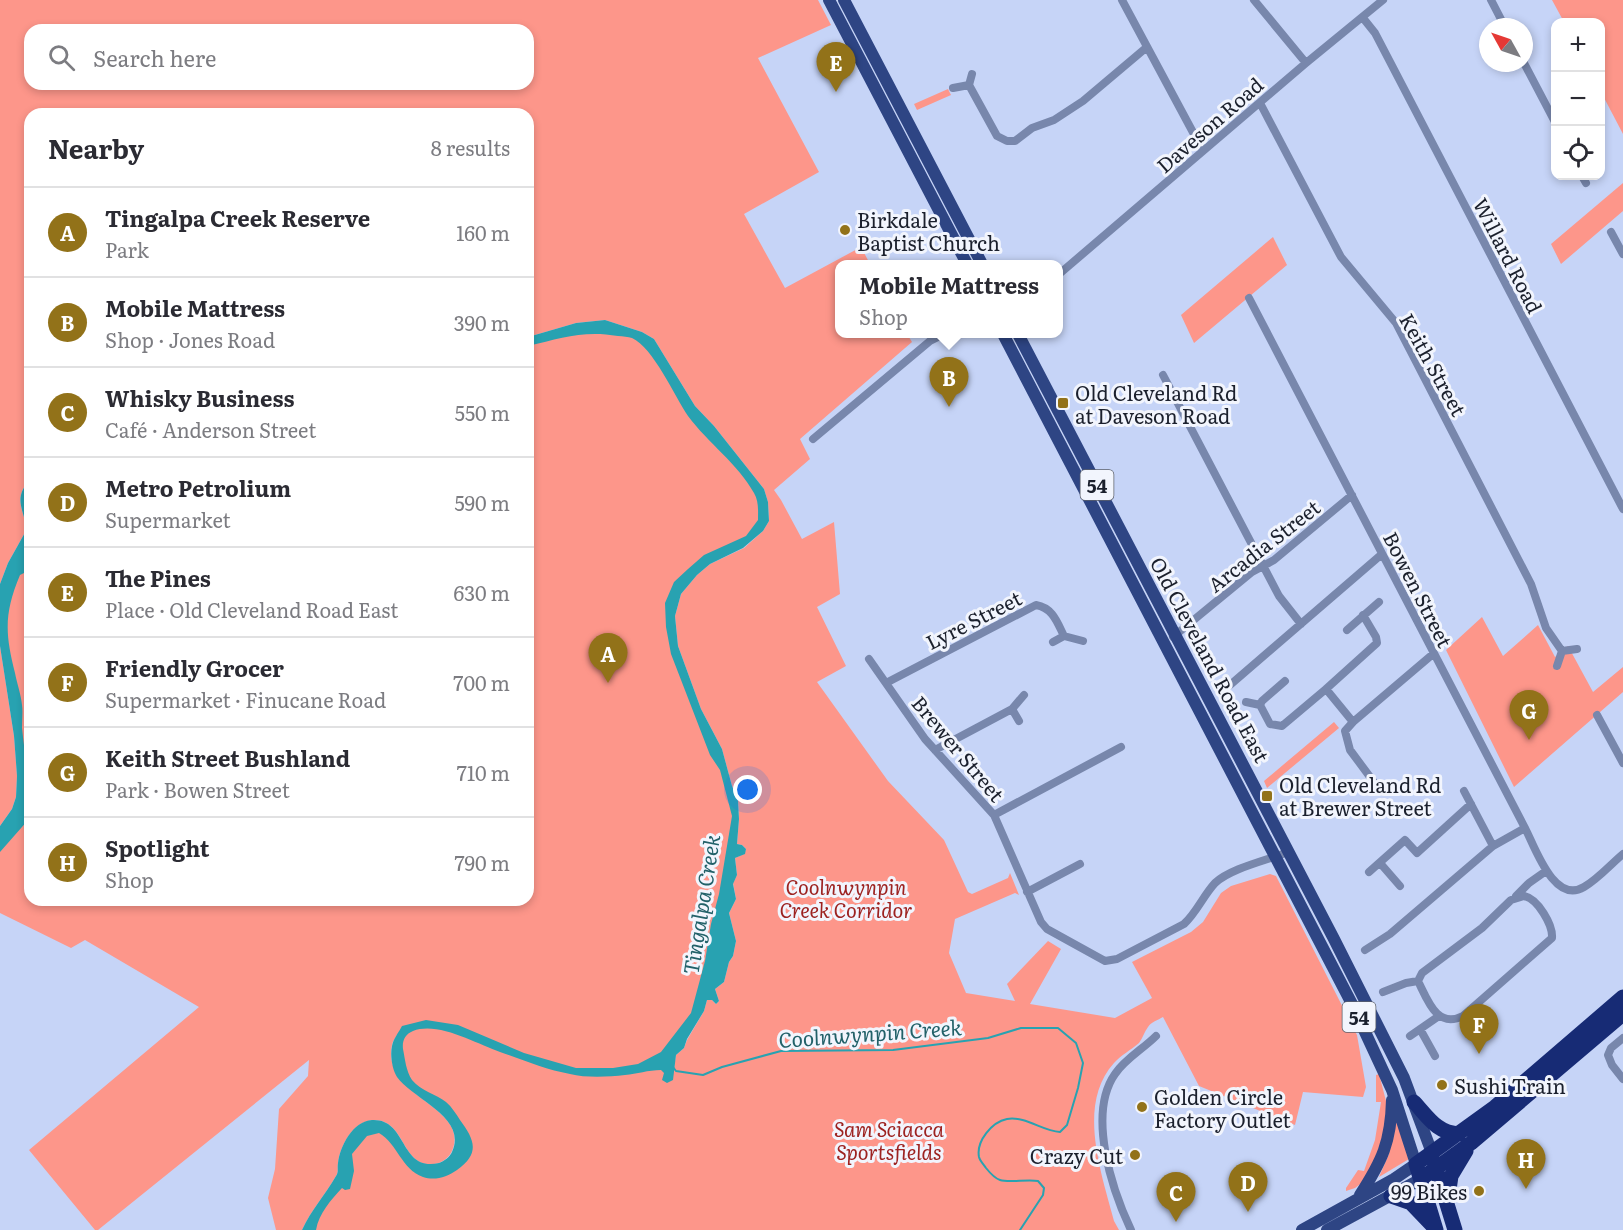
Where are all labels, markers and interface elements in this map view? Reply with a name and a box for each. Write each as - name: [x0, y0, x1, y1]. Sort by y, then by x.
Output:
- north arrow: [1479, 18, 1533, 72]
- map controls: [1551, 18, 1605, 180]
- button: +: [1551, 18, 1605, 72]
- search box: [24, 24, 534, 90]
- icon: search: [45, 41, 78, 74]
- text: Search here: [93, 41, 216, 74]
- pin: E: [816, 42, 856, 92]
- street label: Daveson Road: [1149, 69, 1269, 179]
- button: −: [1551, 72, 1605, 126]
- button: locate: [1551, 126, 1605, 180]
- text: Nearby: [48, 128, 144, 167]
- text: 8 results: [431, 132, 510, 162]
- street label: Willard Road: [1467, 192, 1551, 318]
- text: Tingalpa Creek Reserve: [105, 201, 370, 234]
- place label: Birkdale Baptist Church: [857, 204, 1000, 257]
- text: A: [60, 217, 75, 247]
- text: 160 m: [456, 217, 510, 247]
- marker: Birkdale Baptist Church: [838, 223, 852, 237]
- text: Park: [105, 234, 149, 264]
- popup: [835, 260, 1063, 338]
- text: Mobile Mattress: [859, 268, 1039, 301]
- text: Mobile Mattress: [105, 291, 285, 324]
- text: Shop: [859, 301, 908, 331]
- text: B: [61, 307, 74, 337]
- text: 390 m: [454, 307, 510, 337]
- street label: Keith Street: [1393, 307, 1475, 421]
- text: Shop · Jones Road: [105, 324, 275, 354]
- pin: B: [930, 358, 968, 407]
- place label: Old Cleveland Rd at Daveson Road: [1075, 377, 1237, 430]
- text: Whisky Business: [105, 381, 294, 414]
- marker: Old Cleveland Rd at Daveson Road: [1056, 396, 1070, 410]
- text: C: [60, 397, 75, 427]
- text: 550 m: [455, 397, 510, 427]
- text: Café · Anderson Street: [105, 414, 316, 444]
- road number: 54: [1080, 470, 1114, 500]
- text: Metro Petrolium: [105, 471, 291, 504]
- text: D: [60, 487, 75, 517]
- text: 590 m: [454, 487, 510, 517]
- street label: Arcadia Street: [1201, 492, 1325, 598]
- text: Supermarket: [105, 504, 231, 534]
- street label: Bowen Street: [1377, 526, 1461, 652]
- street label: Old Cleveland Road East: [1144, 551, 1278, 767]
- text: The Pines: [105, 561, 211, 594]
- text: E: [61, 577, 74, 607]
- text: 630 m: [453, 577, 510, 607]
- street label: Lyre Street: [920, 582, 1026, 656]
- text: Place · Old Cleveland Road East: [105, 594, 398, 624]
- pin: A: [588, 634, 628, 683]
- text: Friendly Grocer: [105, 651, 284, 684]
- text: F: [61, 667, 74, 697]
- text: 700 m: [453, 667, 510, 697]
- text: Supermarket · Finucane Road: [105, 684, 386, 714]
- street label: Brewer Street: [906, 688, 1012, 808]
- pin: G: [1510, 690, 1549, 740]
- text: Keith Street Bushland: [105, 741, 350, 774]
- text: G: [60, 757, 75, 787]
- text: 710 m: [457, 757, 510, 787]
- place label: Old Cleveland Rd at Brewer Street: [1279, 769, 1441, 822]
- text: Park · Bowen Street: [105, 774, 290, 804]
- your location: [733, 775, 762, 804]
- marker: Old Cleveland Rd at Brewer Street: [1260, 789, 1274, 803]
- text: Spotlight: [105, 831, 209, 864]
- water label: Tingalpa Creek: [674, 831, 726, 976]
- text: H: [59, 847, 76, 877]
- text: 790 m: [454, 847, 510, 877]
- text: Shop: [105, 864, 154, 894]
- park label: Coolnwynpin Creek Corridor: [779, 871, 913, 924]
- road number: 54: [1342, 1002, 1376, 1032]
- pin: F: [1460, 1004, 1498, 1054]
- water label: Coolnwynpin Creek: [777, 1010, 963, 1054]
- place label: Sushi Train: [1454, 1070, 1566, 1100]
- marker: Sushi Train: [1435, 1078, 1449, 1092]
- place label: Golden Circle Factory Outlet: [1154, 1081, 1291, 1134]
- marker: Golden Circle Factory Outlet: [1135, 1100, 1149, 1114]
- park label: Sam Sciacca Sportsfields: [834, 1113, 945, 1166]
- place label: Crazy Cut: [1030, 1140, 1123, 1170]
- pin: H: [1506, 1140, 1546, 1189]
- marker: Crazy Cut: [1128, 1148, 1142, 1162]
- pin: D: [1228, 1162, 1268, 1212]
- pin: C: [1156, 1172, 1196, 1222]
- place label: 99 Bikes: [1391, 1176, 1467, 1206]
- marker: 99 Bikes: [1472, 1184, 1486, 1198]

